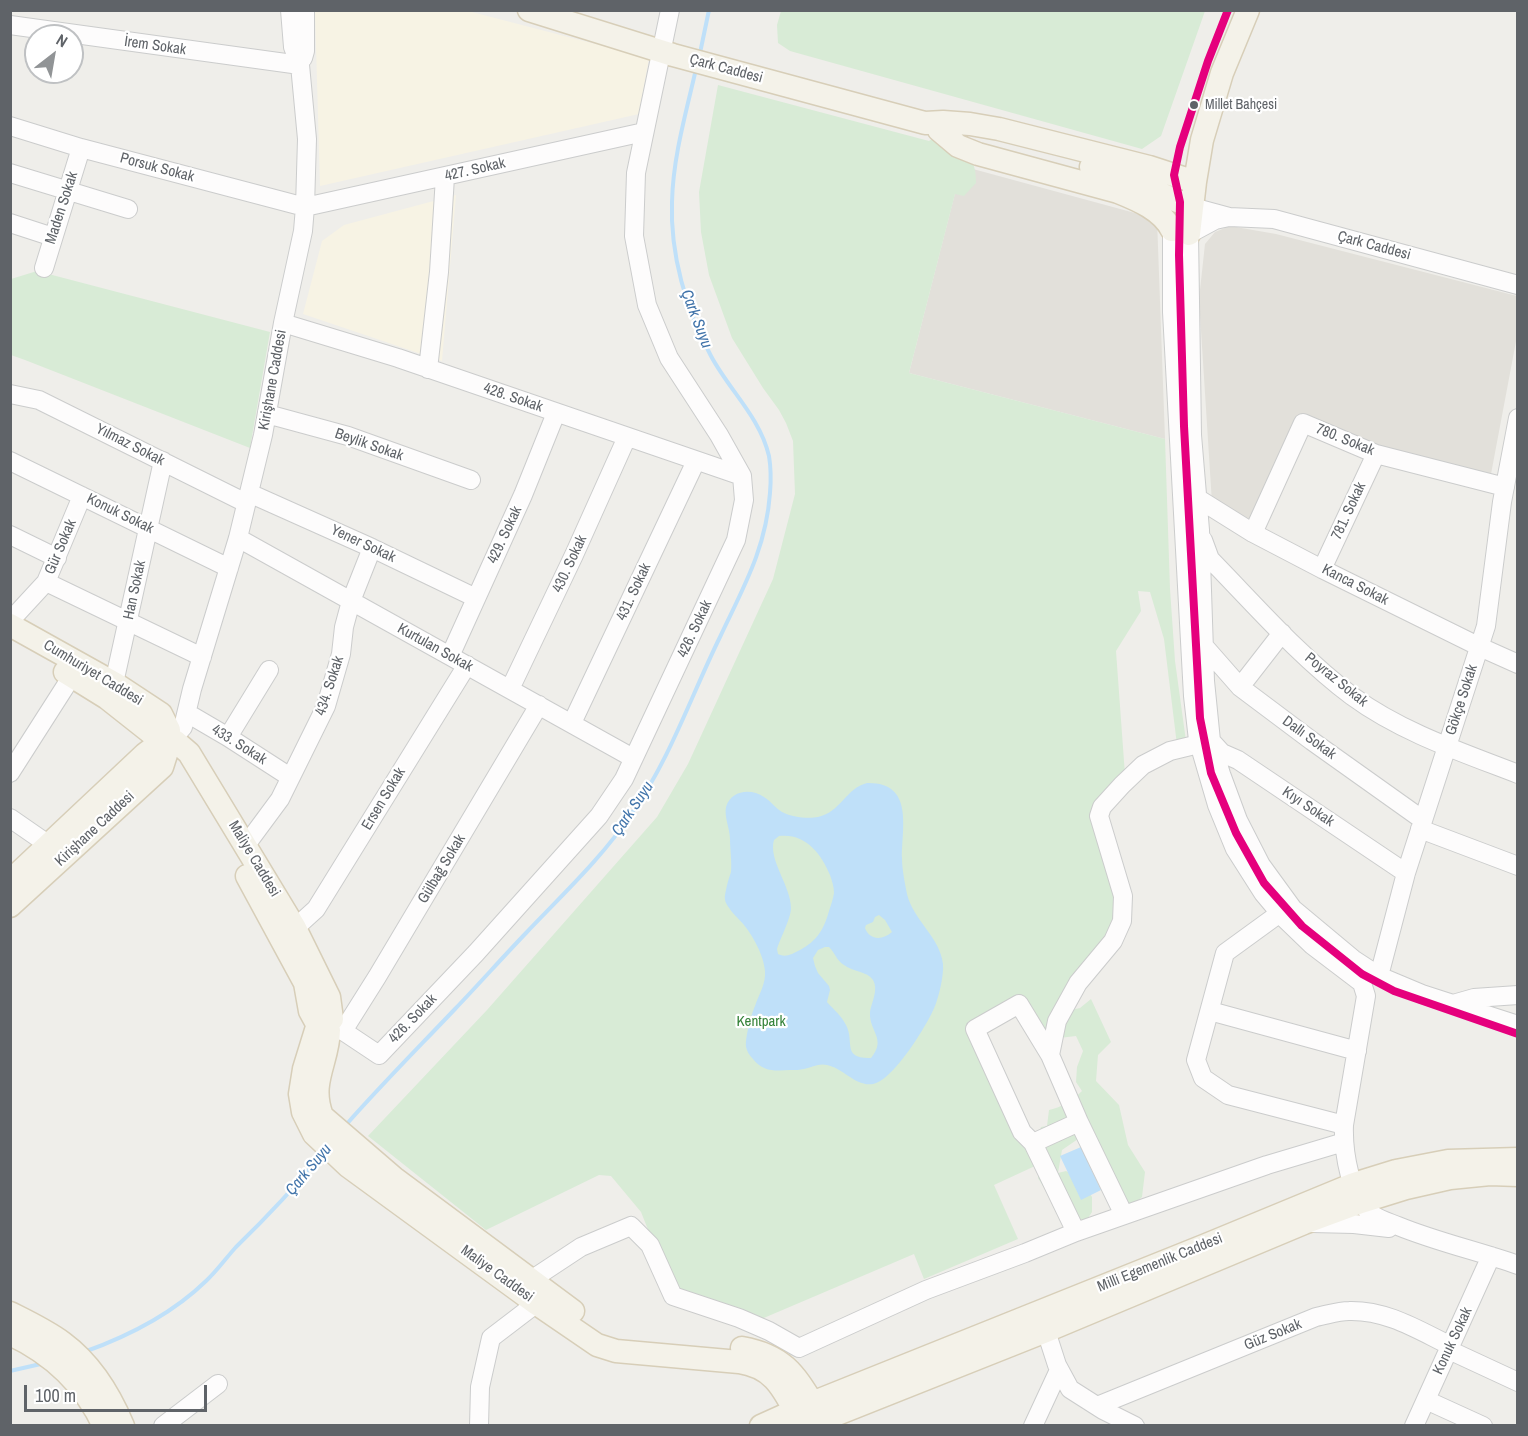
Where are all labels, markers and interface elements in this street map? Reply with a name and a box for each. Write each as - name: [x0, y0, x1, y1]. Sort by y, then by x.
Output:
- north arrow: [24, 24, 84, 84]
- text: N: [53, 28, 72, 52]
- street label: İrem Sokak: [123, 33, 187, 59]
- street label: Çark Caddesi: [687, 51, 765, 87]
- place label: Millet Bahçesi: [1205, 97, 1277, 113]
- marker: Millet Bahçesi: [1188, 99, 1200, 111]
- street label: Porsuk Sokak: [118, 149, 196, 187]
- street label: 427. Sokak: [443, 154, 507, 186]
- street label: Maden Sokak: [42, 169, 82, 247]
- street label: Çark Caddesi: [1335, 228, 1413, 264]
- water label: Çark Suyu: [676, 287, 716, 351]
- street label: Kirişhane Caddesi: [255, 328, 291, 432]
- street label: 428. Sokak: [481, 379, 545, 417]
- street label: Yılmaz Sokak: [93, 420, 167, 470]
- street label: 780. Sokak: [1313, 420, 1377, 460]
- street label: Beylik Sokak: [332, 425, 406, 465]
- street label: 781. Sokak: [1328, 479, 1370, 543]
- street label: Konuk Sokak: [83, 490, 157, 538]
- street label: 429. Sokak: [484, 503, 526, 567]
- street label: Gür Sokak: [41, 517, 81, 577]
- street label: Yener Sokak: [328, 521, 398, 567]
- street label: 430. Sokak: [549, 532, 591, 596]
- street label: Han Sokak: [120, 559, 150, 621]
- street label: 431. Sokak: [613, 560, 655, 624]
- street label: Kanca Sokak: [1319, 561, 1391, 609]
- street label: 426. Sokak: [674, 597, 716, 661]
- street label: Kurtulan Sokak: [394, 620, 476, 676]
- street label: Cumhuriyet Caddesi: [40, 636, 146, 710]
- street label: Poyraz Sokak: [1301, 649, 1371, 711]
- street label: 434. Sokak: [312, 654, 348, 718]
- street label: Gökçe Sokak: [1442, 662, 1482, 738]
- street label: Dallı Sokak: [1279, 712, 1339, 764]
- street label: 433. Sokak: [208, 721, 270, 769]
- street label: Ersen Sokak: [358, 764, 410, 834]
- water label: Çark Suyu: [608, 778, 658, 840]
- street label: Kıyı Sokak: [1279, 783, 1337, 831]
- street label: Kirişhane Caddesi: [52, 788, 138, 870]
- street label: Maliye Caddesi: [224, 818, 284, 900]
- street label: Gülbağ Sokak: [414, 831, 470, 907]
- street label: 426. Sokak: [385, 991, 441, 1047]
- park label: Kentpark: [736, 1013, 786, 1031]
- water label: Çark Suyu: [282, 1140, 336, 1200]
- street label: Milli Egemenlik Caddesi: [1095, 1230, 1225, 1296]
- street label: Maliye Caddesi: [457, 1242, 537, 1306]
- street label: Konuk Sokak: [1430, 1304, 1476, 1378]
- street label: Güz Sokak: [1242, 1315, 1304, 1355]
- scale bar: [27, 1373, 210, 1411]
- text: 100 m: [35, 1383, 76, 1408]

